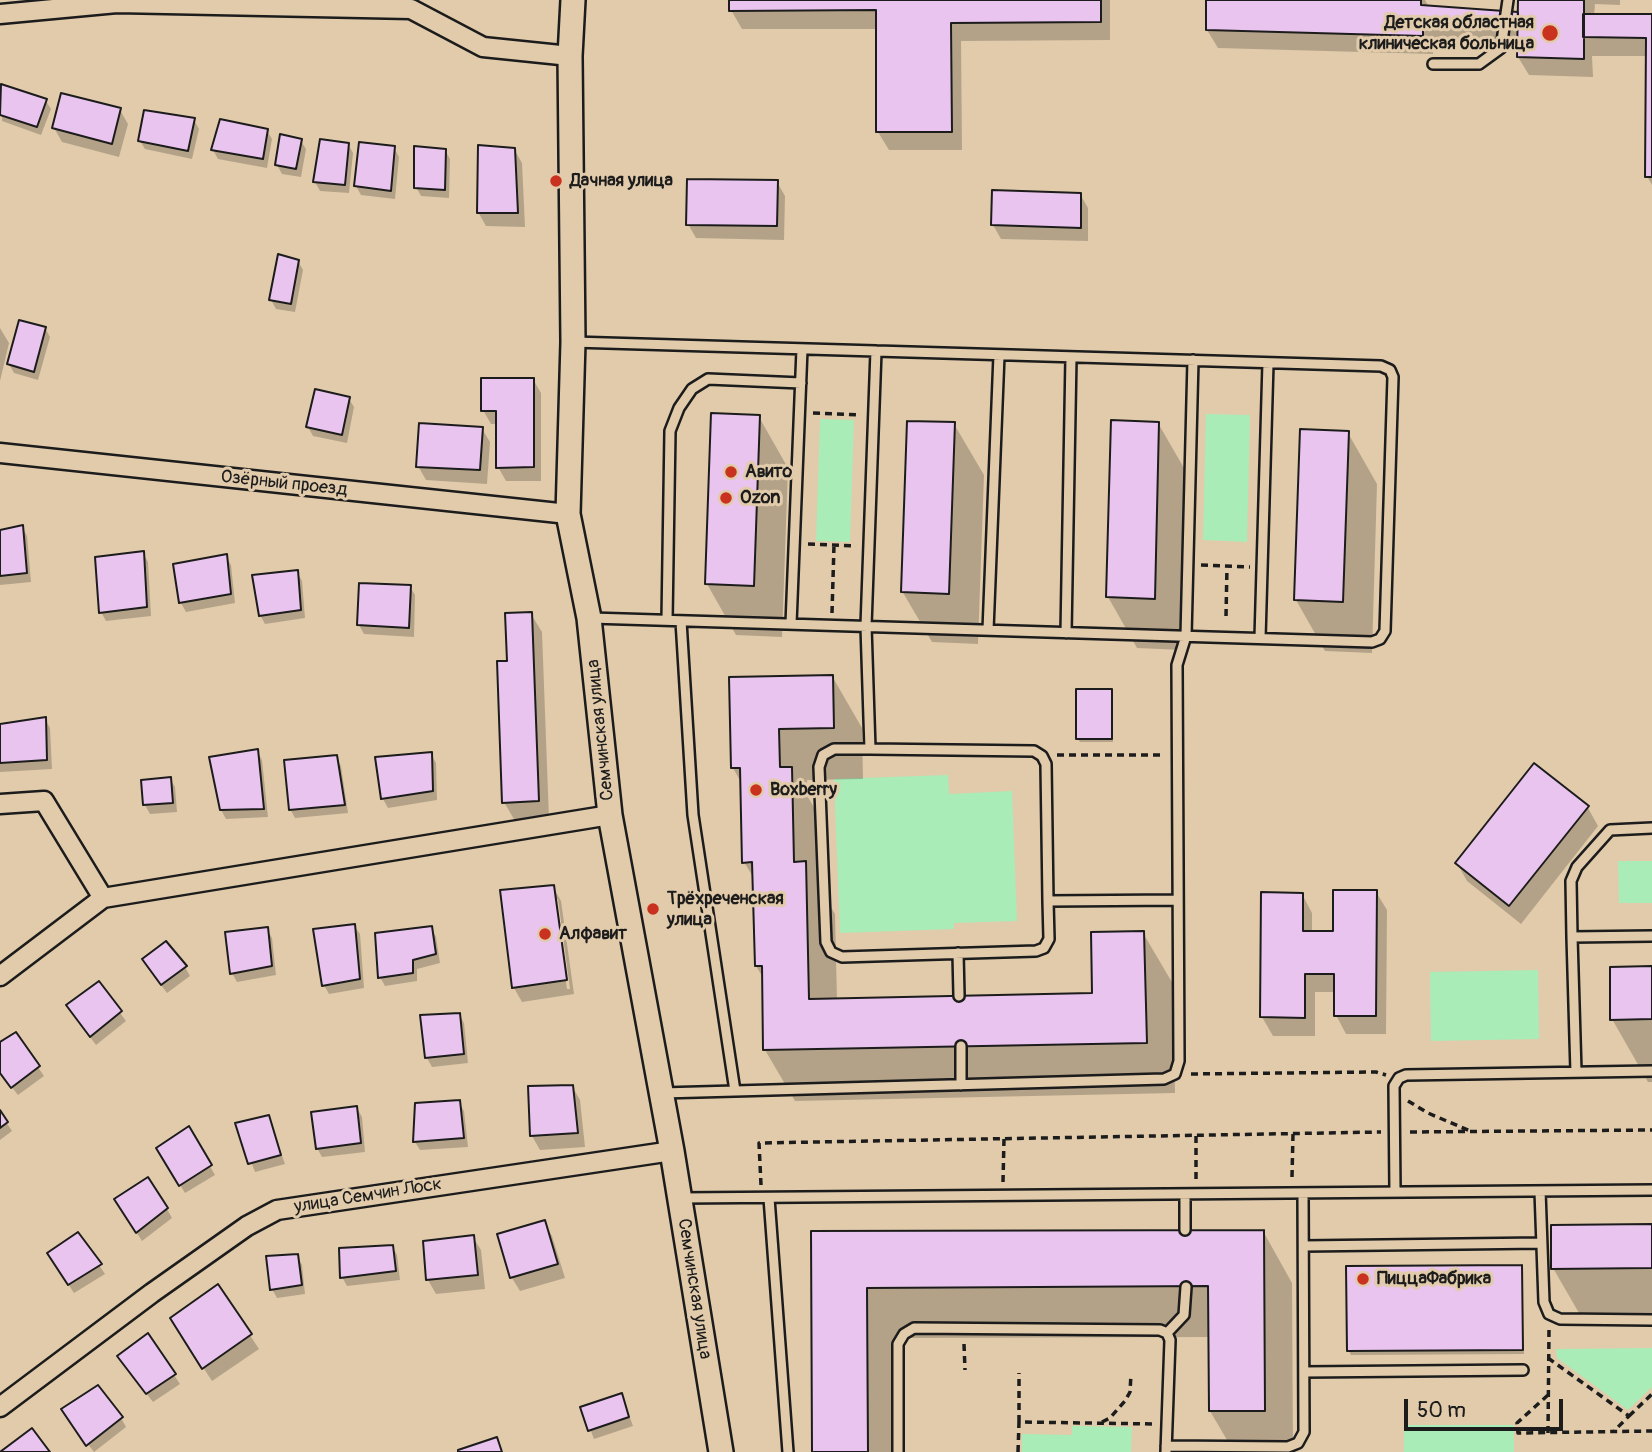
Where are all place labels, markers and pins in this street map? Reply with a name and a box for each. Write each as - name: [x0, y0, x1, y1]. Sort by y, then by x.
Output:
- place label: Детская областная клиническая больница: [1359, 12, 1534, 54]
- marker: Детская областная клиническая больница: [1540, 23, 1560, 43]
- place label: Дачная улица: [570, 170, 673, 192]
- marker: Дачная улица: [548, 173, 564, 189]
- place label: Авито: [745, 461, 792, 483]
- marker: Авито: [723, 464, 739, 480]
- place label: Ozon: [740, 487, 780, 509]
- marker: Ozon: [718, 490, 734, 506]
- place label: Boxberry: [770, 779, 837, 801]
- marker: Boxberry: [748, 782, 764, 798]
- place label: Трёхреченская улица: [667, 888, 784, 930]
- marker: Трёхреченская улица: [645, 901, 661, 917]
- place label: Алфавит: [559, 923, 627, 945]
- marker: Алфавит: [537, 926, 553, 942]
- place label: ПиццаФабрика: [1377, 1268, 1491, 1290]
- marker: ПиццаФабрика: [1355, 1271, 1371, 1287]

